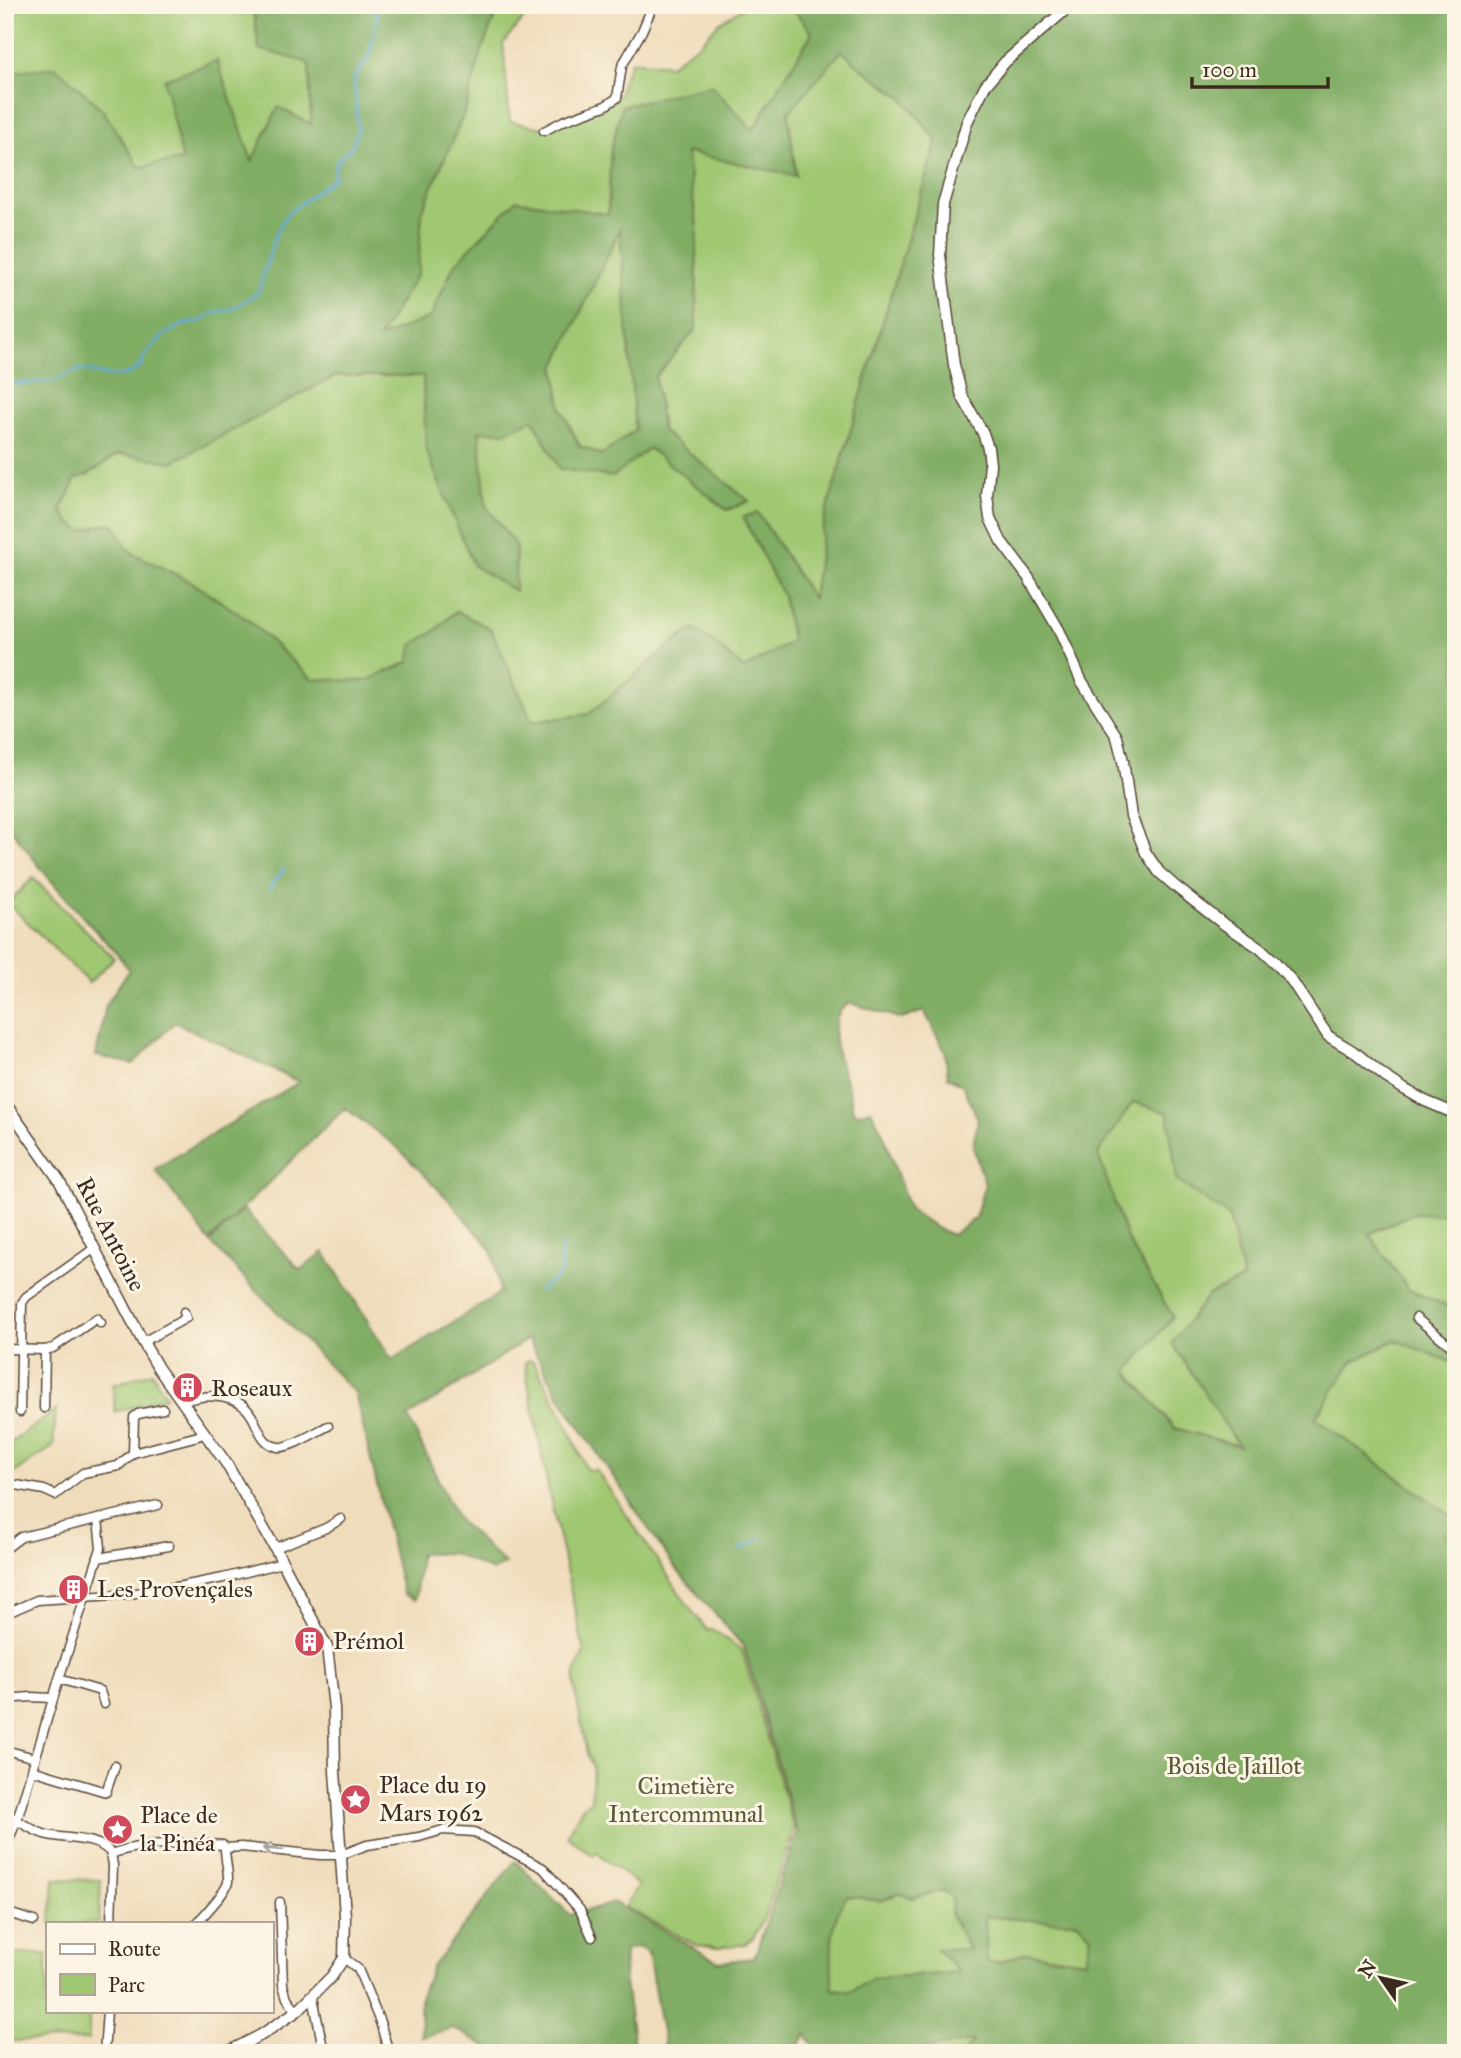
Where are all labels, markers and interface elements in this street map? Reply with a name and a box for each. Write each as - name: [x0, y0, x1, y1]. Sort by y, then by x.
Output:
- scale bar: [1192, 46, 1328, 90]
- text: 100 m: [1202, 57, 1257, 83]
- street label: Rue Antoine: [69, 1172, 153, 1296]
- building icon: Roseaux: [171, 1371, 205, 1405]
- place label: Roseaux: [211, 1373, 293, 1403]
- building icon: Les Provençales: [57, 1572, 91, 1606]
- place label: Les Provençales: [97, 1574, 253, 1604]
- building icon: Prémol: [293, 1624, 327, 1658]
- place label: Prémol: [333, 1626, 405, 1656]
- park label: Bois de Jaillot: [1166, 1751, 1302, 1781]
- place label: Place du 19 Mars 1962: [379, 1770, 487, 1828]
- park label: Cimetière Intercommunal: [608, 1771, 764, 1829]
- place icon: Place du 19 Mars 1962: [339, 1782, 373, 1816]
- place label: Place de la Pinéa: [140, 1800, 218, 1858]
- place icon: Place de la Pinéa: [100, 1812, 134, 1846]
- one-way arrow: [263, 1842, 285, 1855]
- legend: [46, 1922, 273, 2012]
- text: Route: [108, 1936, 161, 1962]
- north arrow: [1346, 1942, 1416, 2012]
- text: N: [1353, 1956, 1381, 1982]
- text: Parc: [108, 1972, 145, 1998]

